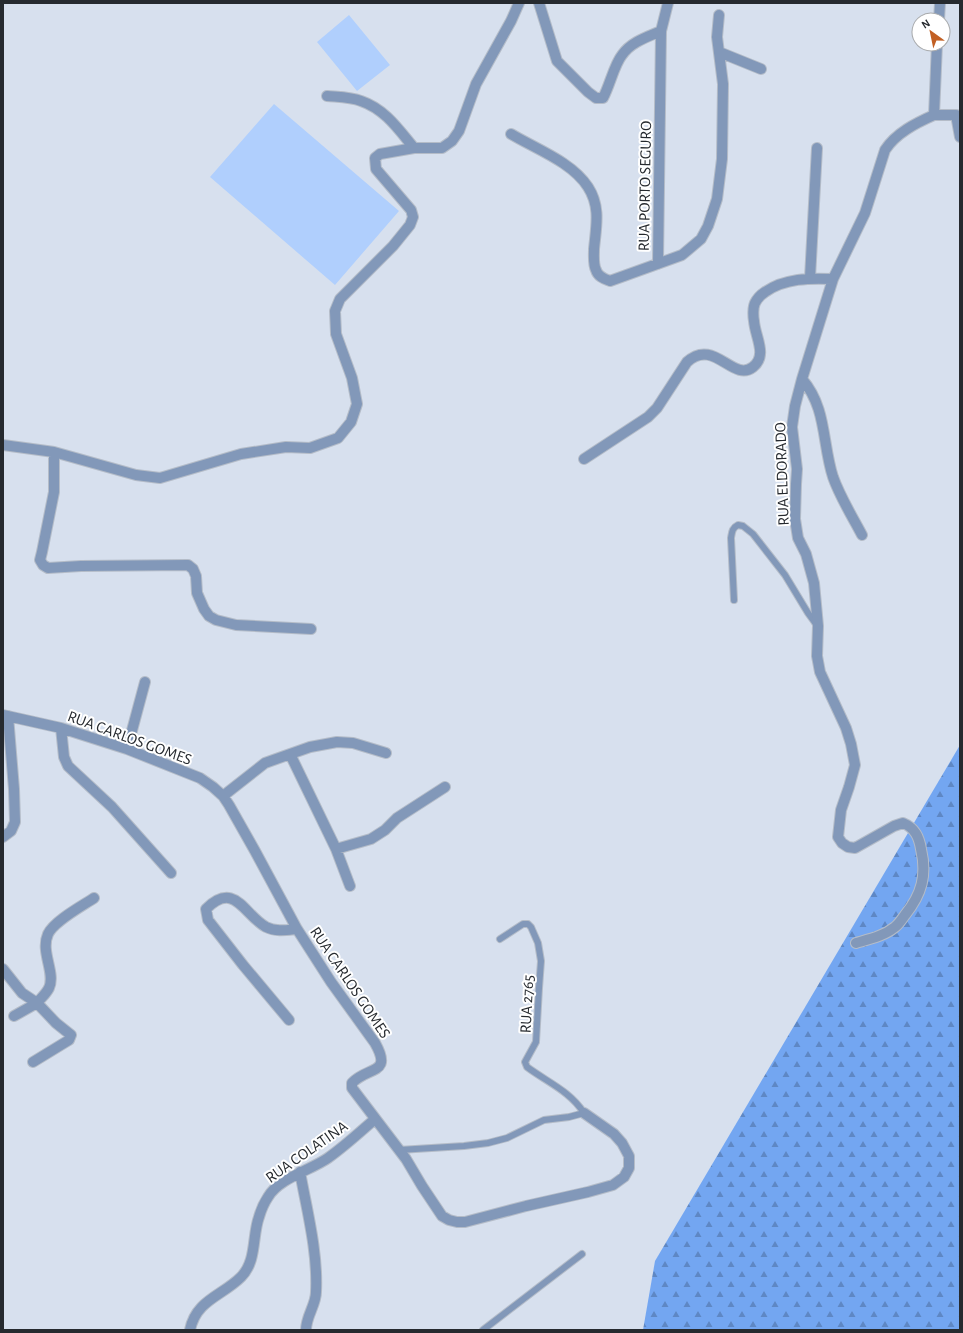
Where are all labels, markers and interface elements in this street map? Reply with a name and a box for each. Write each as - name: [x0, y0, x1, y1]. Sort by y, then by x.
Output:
- north arrow: [911, 12, 951, 52]
- text: N: [920, 17, 932, 31]
- street label: RUA PORTO SEGURO: [636, 121, 654, 251]
- street label: RUA ELDORADO: [772, 422, 792, 526]
- street label: RUA CARLOS GOMES: [65, 708, 194, 768]
- street label: RUA CARLOS GOMES: [307, 924, 393, 1041]
- street label: RUA 2765: [517, 974, 537, 1034]
- street label: RUA COLATINA: [263, 1118, 350, 1186]

